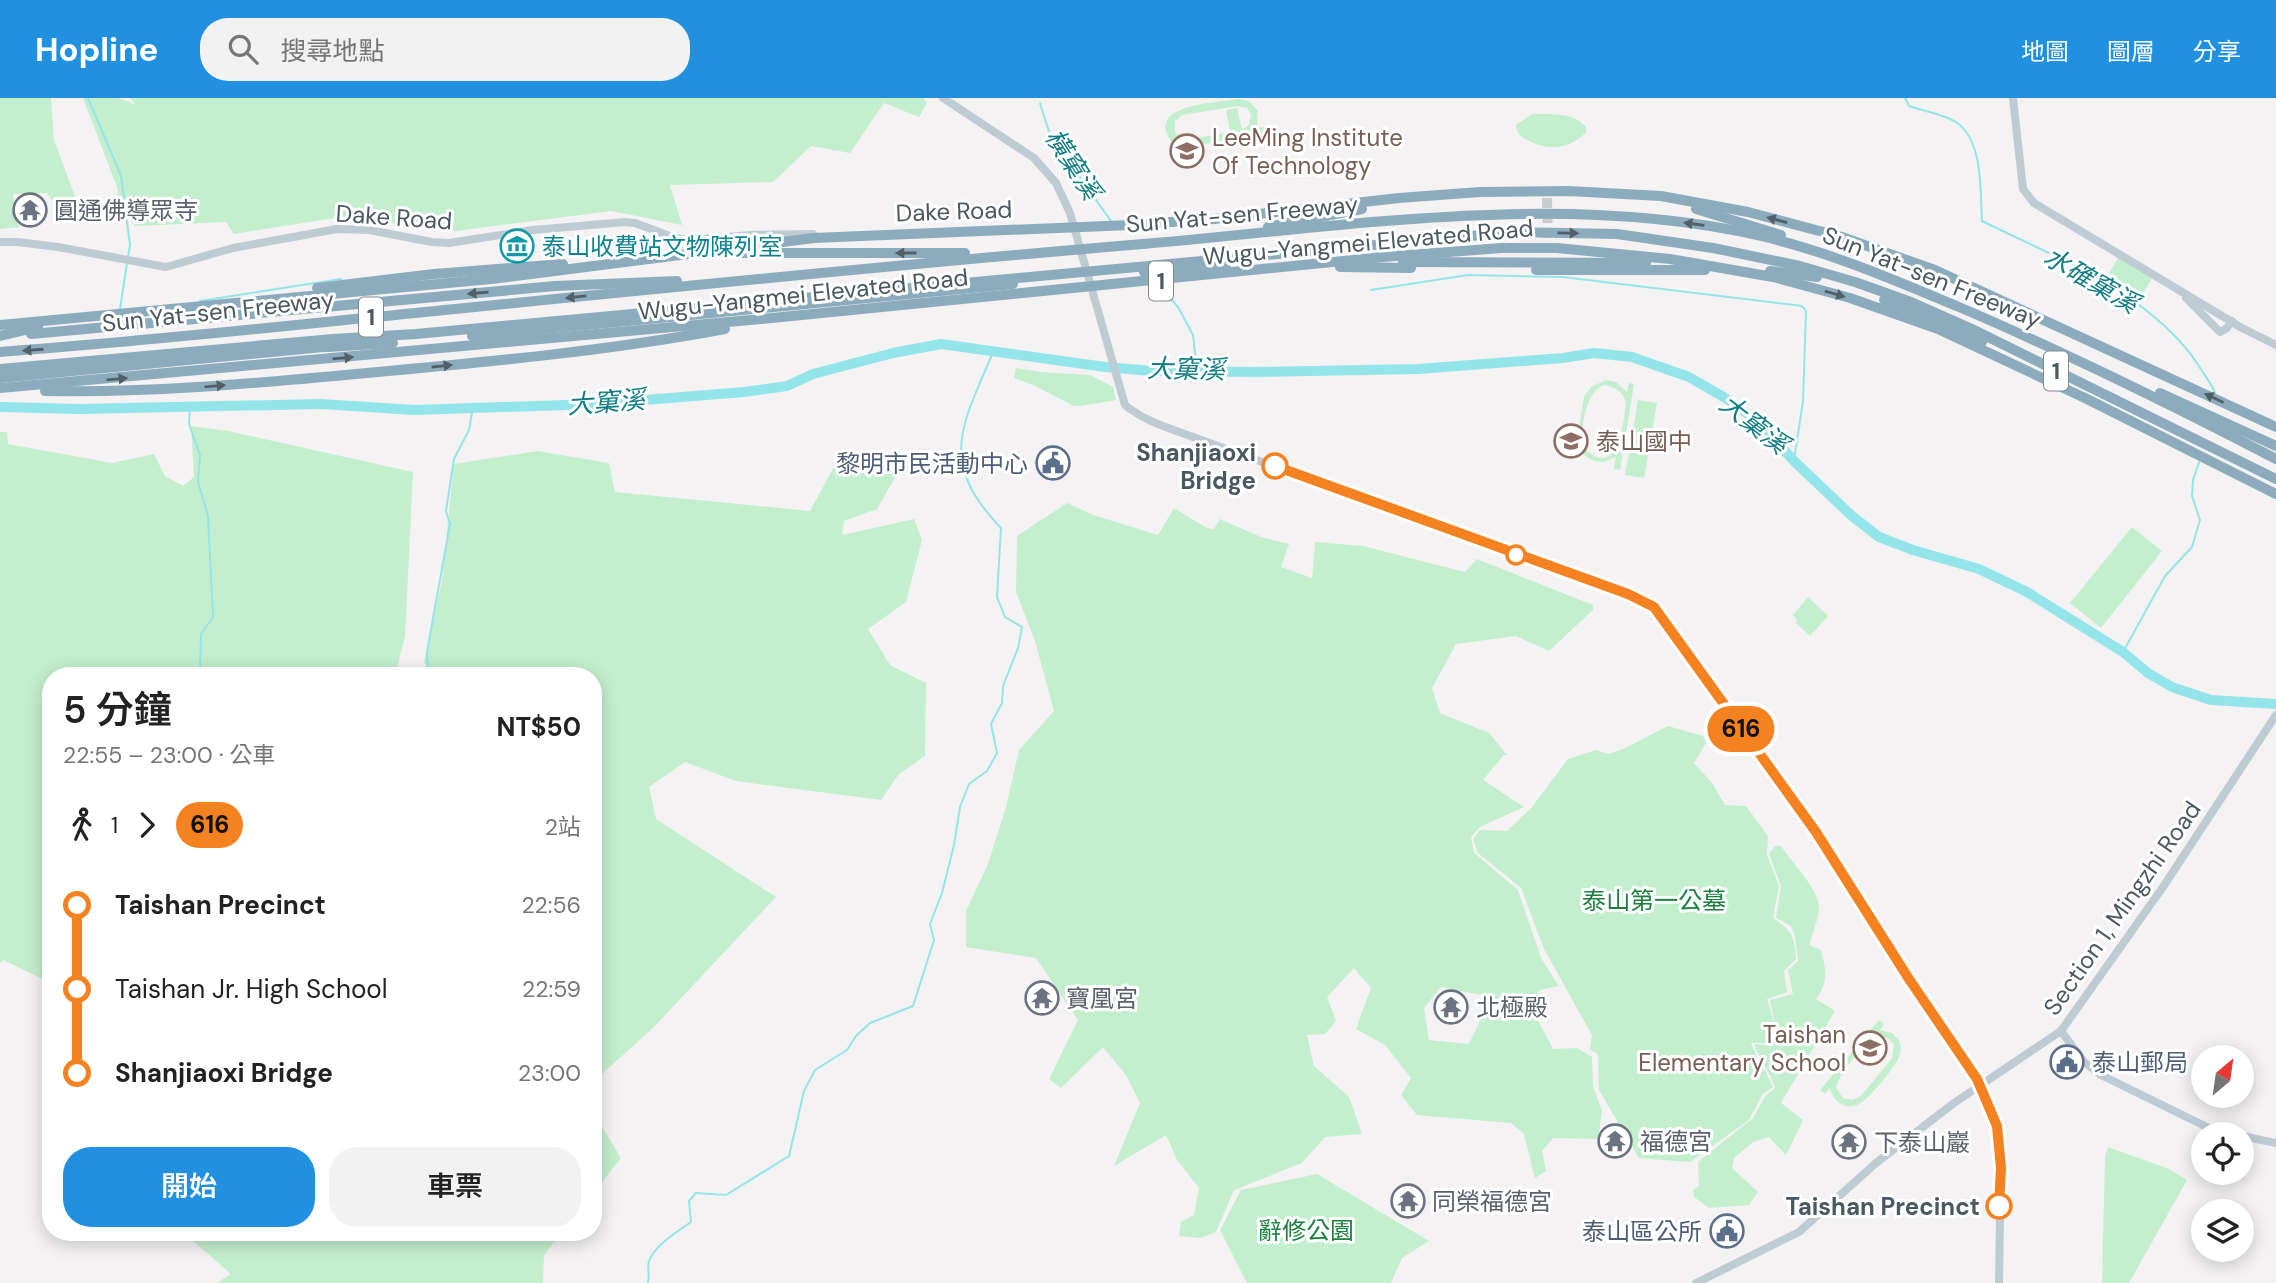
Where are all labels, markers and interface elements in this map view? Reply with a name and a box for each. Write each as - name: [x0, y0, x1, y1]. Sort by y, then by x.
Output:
- search box: [200, 18, 690, 81]
- text: Hopline: [35, 28, 158, 71]
- icon: search: [224, 30, 262, 68]
- text: 搜尋地點: [280, 34, 384, 68]
- text: 地圖: [2021, 36, 2069, 67]
- text: 圖層: [2107, 36, 2155, 67]
- text: 分享: [2193, 36, 2241, 67]
- water label: 橫窠溪: [1037, 122, 1111, 209]
- place label: LeeMing Institute Of Technology: [1212, 122, 1403, 181]
- school or university icon: LeeMing Institute Of Technology: [1168, 132, 1206, 170]
- street label: Sun Yat-sen Freeway: [1125, 188, 1359, 240]
- temple icon: 圓通佛導眾寺: [11, 191, 49, 229]
- street label: Dake Road: [895, 193, 1013, 229]
- place label: 圓通佛導眾寺: [54, 195, 198, 226]
- street label: Dake Road: [335, 197, 453, 237]
- street label: Wugu-Yangmei Elevated Road: [1201, 212, 1535, 272]
- one-way arrow: [1766, 214, 1788, 225]
- one-way arrow: [1683, 218, 1705, 229]
- street label: Sun Yat-sen Freeway: [1818, 219, 2046, 335]
- museum icon: 泰山收費站文物陳列室: [498, 227, 536, 265]
- one-way arrow: [1557, 228, 1579, 239]
- place label: 泰山收費站文物陳列室: [542, 231, 782, 262]
- water label: 水確窠溪: [2037, 239, 2148, 323]
- one-way arrow: [895, 247, 917, 259]
- street label: Wugu-Yangmei Elevated Road: [636, 261, 970, 327]
- road number: 1: [1149, 262, 1173, 300]
- street label: Sun Yat-sen Freeway: [101, 283, 335, 339]
- one-way arrow: [467, 287, 489, 298]
- one-way arrow: [1824, 289, 1846, 300]
- one-way arrow: [565, 291, 587, 302]
- road number: 1: [359, 298, 383, 336]
- one-way arrow: [22, 345, 44, 356]
- water label: 大窠溪: [1147, 351, 1229, 387]
- one-way arrow: [333, 352, 355, 363]
- road number: 1: [2044, 352, 2068, 390]
- one-way arrow: [431, 360, 453, 371]
- one-way arrow: [106, 373, 128, 384]
- one-way arrow: [204, 380, 226, 391]
- water label: 大窠溪: [566, 382, 650, 422]
- water label: 大窠溪: [1713, 387, 1798, 464]
- one-way arrow: [2204, 392, 2224, 404]
- school or university icon: 泰山國中: [1552, 422, 1590, 460]
- place label: 泰山國中: [1596, 426, 1692, 457]
- place label: Shanjiaoxi Bridge: [1136, 437, 1256, 496]
- public building icon: 黎明市民活動中心: [1034, 444, 1072, 482]
- place label: 黎明市民活動中心: [836, 448, 1028, 479]
- marker: Shanjiaoxi Bridge: [1262, 453, 1288, 479]
- unlabelled marker: [1506, 545, 1526, 565]
- text: 5 分鐘: [63, 685, 172, 735]
- line badge: 616: [1701, 706, 1781, 752]
- text: NT$50: [497, 710, 581, 744]
- text: 616: [1721, 713, 1761, 744]
- text: 22:55 – 23:00 · 公車: [63, 740, 276, 770]
- street label: Section 1, Mingzhi Road: [2036, 795, 2208, 1021]
- icon: walk: [63, 806, 101, 844]
- icon: forward: [128, 806, 166, 844]
- text: 616: [190, 809, 229, 840]
- text: 1: [111, 810, 118, 840]
- text: 2站: [545, 812, 581, 842]
- park label: 泰山第一公墓: [1582, 885, 1726, 916]
- text: Taishan Precinct: [115, 888, 326, 922]
- text: 22:56: [521, 890, 581, 920]
- text: Taishan Jr. High School: [115, 972, 388, 1006]
- text: 22:59: [522, 974, 581, 1004]
- temple icon: 寶凰宮: [1023, 979, 1061, 1017]
- place label: 寶凰宮: [1066, 983, 1138, 1014]
- temple icon: 北極殿: [1432, 988, 1470, 1026]
- place label: 北極殿: [1476, 992, 1548, 1023]
- place label: Taishan Elementary School: [1638, 1019, 1846, 1078]
- school or university icon: Taishan Elementary School: [1851, 1029, 1889, 1067]
- public building icon: 泰山郵局: [2048, 1043, 2086, 1081]
- north arrow: [2191, 1045, 2254, 1108]
- map controls: [2191, 1045, 2254, 1262]
- place label: 泰山郵局: [2092, 1047, 2188, 1078]
- text: Shanjiaoxi Bridge: [115, 1056, 333, 1090]
- text: 23:00: [518, 1058, 581, 1088]
- temple icon: 福德宮: [1596, 1122, 1634, 1160]
- button: locate: [2191, 1122, 2254, 1185]
- temple icon: 下泰山巖: [1830, 1123, 1868, 1161]
- place label: 福德宮: [1640, 1126, 1712, 1157]
- place label: 下泰山巖: [1874, 1127, 1970, 1158]
- button: 開始: [63, 1147, 315, 1227]
- button: 車票: [329, 1147, 581, 1227]
- temple icon: 同榮福德宮: [1389, 1182, 1427, 1220]
- place label: 同榮福德宮: [1432, 1186, 1552, 1217]
- place label: Taishan Precinct: [1785, 1191, 1980, 1222]
- marker: Taishan Precinct: [1986, 1193, 2012, 1219]
- button: layers: [2191, 1199, 2254, 1262]
- public building icon: 泰山區公所: [1708, 1212, 1746, 1250]
- park label: 辭修公園: [1258, 1215, 1354, 1246]
- place label: 泰山區公所: [1582, 1216, 1702, 1247]

